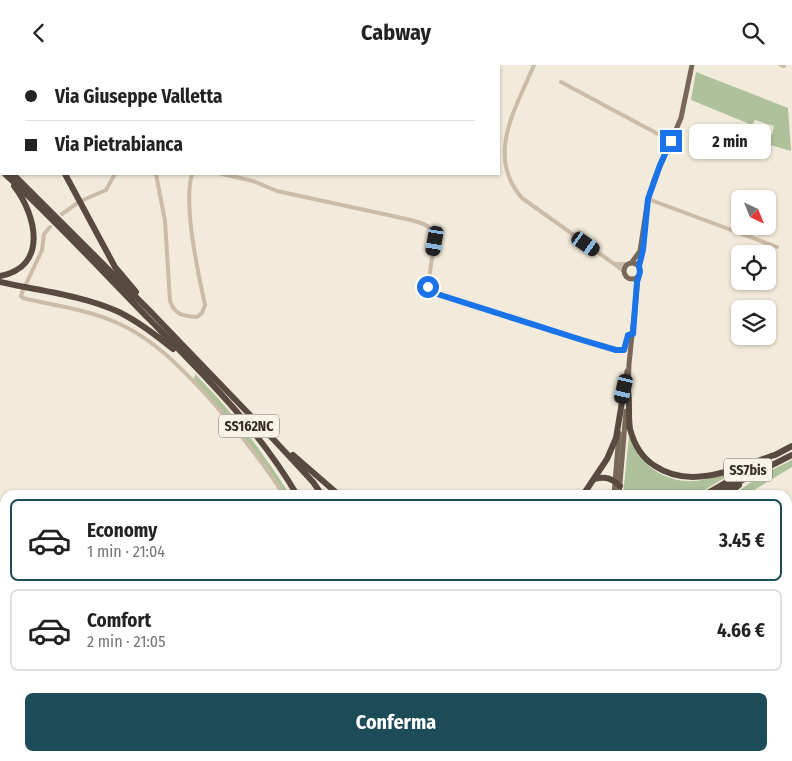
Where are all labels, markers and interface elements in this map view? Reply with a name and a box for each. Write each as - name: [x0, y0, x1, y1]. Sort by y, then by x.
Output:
- icon: back: [25, 19, 53, 47]
- text: Cabway: [361, 19, 431, 46]
- icon: search: [739, 19, 767, 47]
- text: Via Giuseppe Valletta: [55, 85, 222, 108]
- callout: 2 min: [688, 123, 771, 159]
- route end: [660, 130, 682, 152]
- text: 2 min: [712, 132, 748, 151]
- text: Via Pietrabianca: [55, 133, 183, 156]
- north arrow: [731, 190, 776, 235]
- map controls: [731, 190, 776, 345]
- car: [425, 225, 444, 257]
- car: [569, 229, 602, 259]
- button: locate: [731, 245, 776, 290]
- route start: [417, 276, 439, 298]
- button: layers: [731, 300, 776, 345]
- car: [613, 373, 634, 405]
- road number: SS162NC: [219, 415, 279, 437]
- road number: SS7bis: [724, 459, 772, 481]
- icon: car: [27, 518, 72, 563]
- text: Economy: [87, 519, 157, 542]
- text: 3.45 €: [719, 529, 765, 552]
- text: 1 min · 21:04: [87, 542, 165, 561]
- icon: car: [27, 608, 72, 653]
- text: Comfort: [87, 609, 151, 632]
- text: 4.66 €: [717, 619, 765, 642]
- text: 2 min · 21:05: [87, 632, 166, 651]
- button: Conferma: [25, 693, 767, 751]

